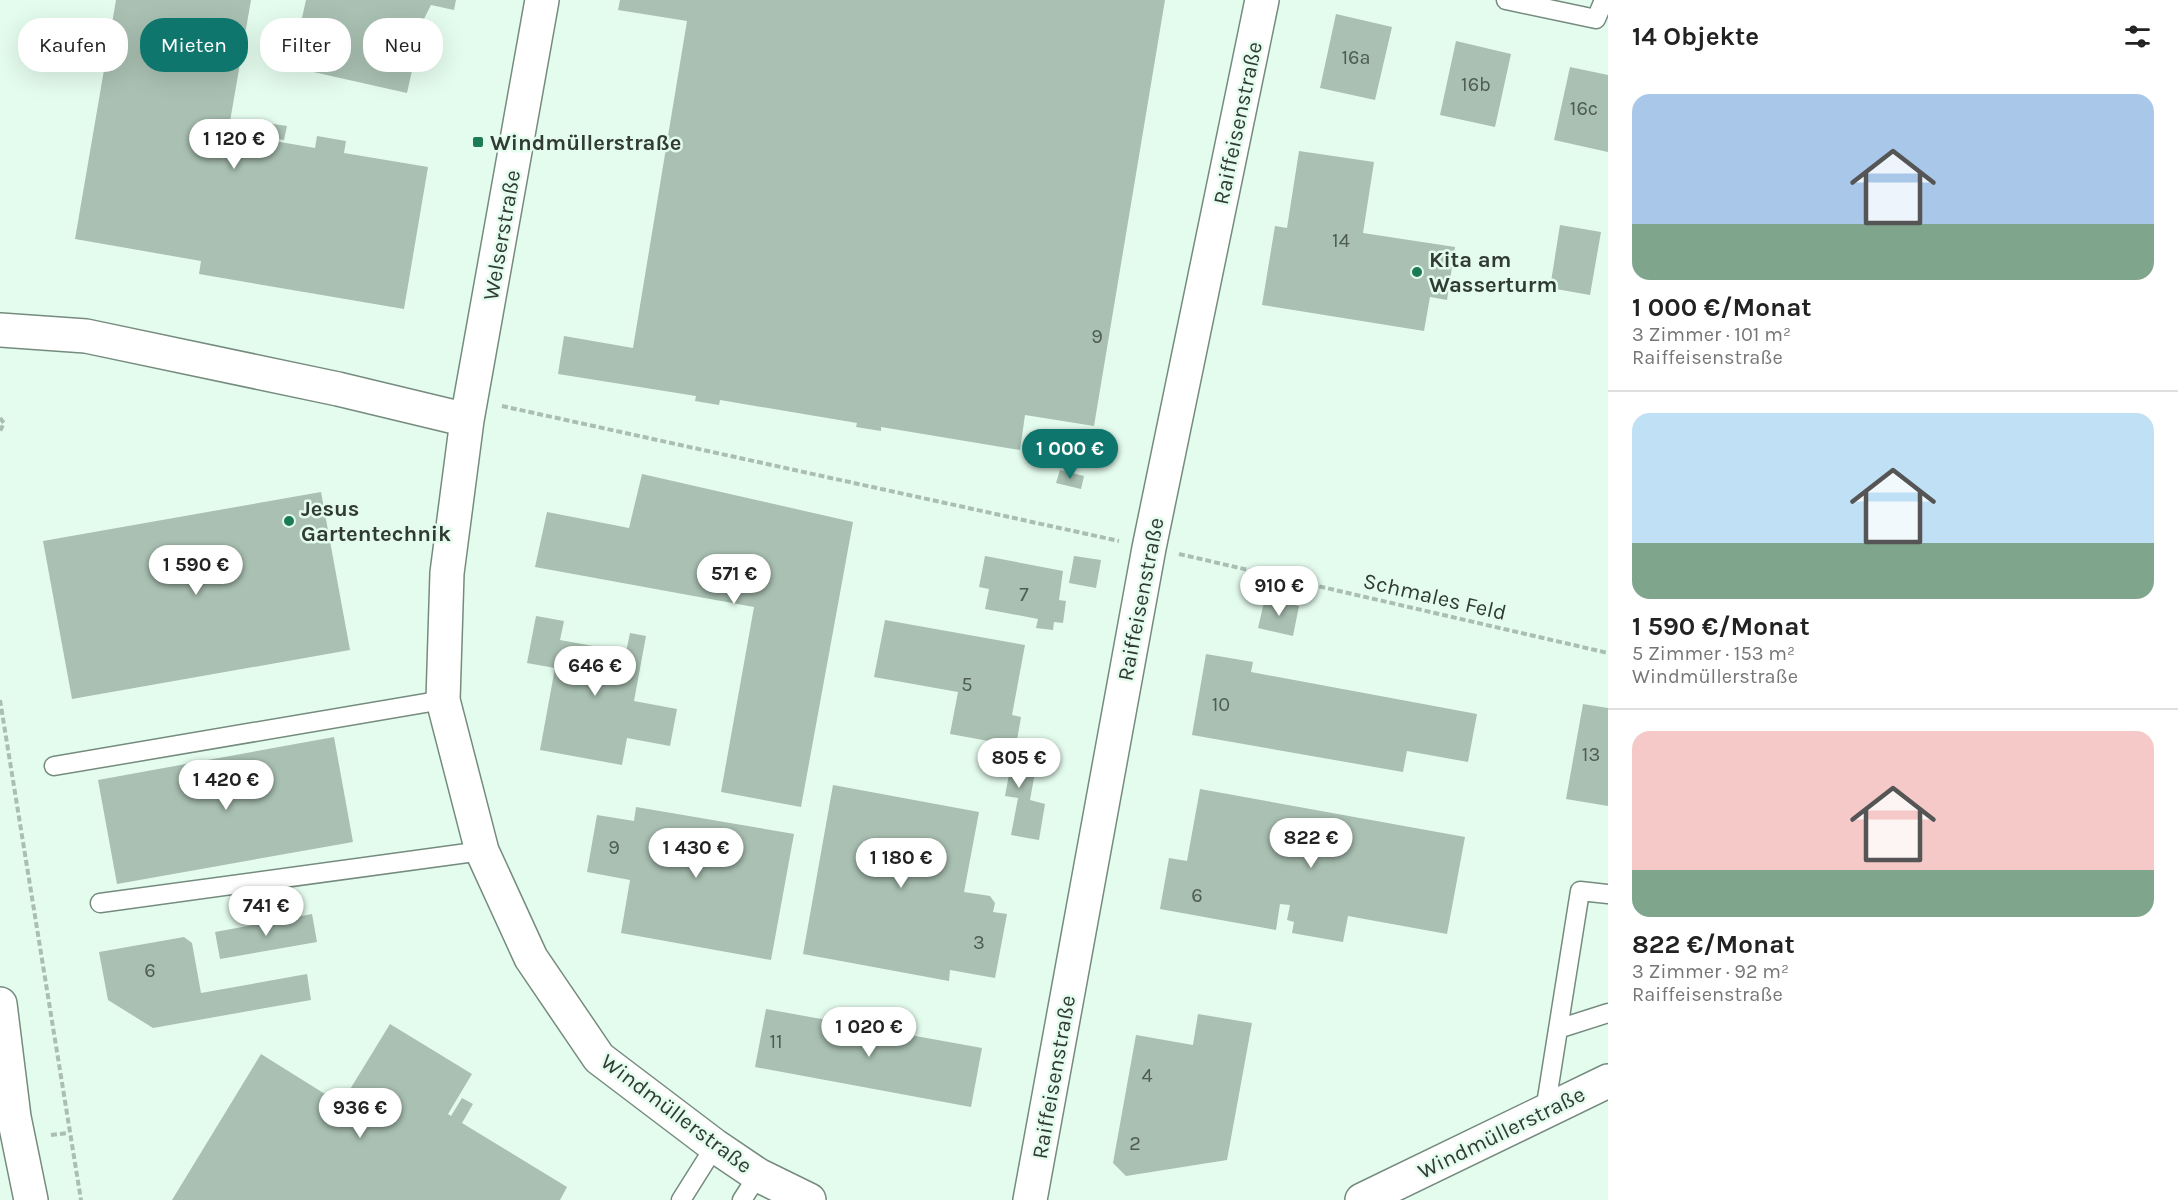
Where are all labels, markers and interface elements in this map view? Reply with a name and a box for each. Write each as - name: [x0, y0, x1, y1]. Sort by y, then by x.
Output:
- chip: Kaufen: [18, 18, 128, 72]
- chip: Mieten: [140, 18, 248, 72]
- chip: Filter: [260, 18, 351, 72]
- chip: Neu: [363, 18, 443, 72]
- icon: filters: [2121, 20, 2154, 53]
- text: 14 Objekte: [1632, 21, 1759, 52]
- street label: Raiffeisenstraße: [1208, 39, 1268, 207]
- house number: 16a: [1341, 46, 1371, 69]
- house number: 16b: [1461, 73, 1491, 96]
- house number: 16c: [1570, 97, 1598, 120]
- pin: 1 120 €: [179, 119, 289, 170]
- text: 1 120 €: [203, 127, 265, 150]
- place label: Windmüllerstraße: [490, 130, 681, 156]
- icon: home: [1839, 133, 1947, 241]
- marker: Windmüllerstraße: [471, 135, 485, 149]
- street label: Welserstraße: [478, 168, 526, 302]
- house number: 14: [1332, 229, 1350, 252]
- place label: Kita am Wasserturm: [1429, 247, 1557, 298]
- marker: Kita am Wasserturm: [1410, 265, 1424, 279]
- text: 1 000 €/Monat: [1632, 292, 1812, 323]
- text: 3 Zimmer · 101 m²: [1632, 323, 1791, 346]
- house number: 9: [1091, 325, 1103, 348]
- text: Raiffeisenstraße: [1632, 346, 1783, 369]
- pin: 1 000 €: [1015, 429, 1125, 480]
- text: 1 000 €: [1036, 437, 1104, 460]
- icon: home: [1839, 452, 1947, 560]
- place label: Jesus Gartentechnik: [301, 496, 451, 547]
- marker: Jesus Gartentechnik: [282, 514, 296, 528]
- street label: Raiffeisenstraße: [1112, 515, 1170, 683]
- pin: 1 590 €: [141, 545, 251, 596]
- text: 1 590 €: [163, 553, 229, 576]
- pin: 571 €: [692, 554, 776, 605]
- text: 571 €: [711, 562, 757, 585]
- pin: 910 €: [1237, 566, 1321, 617]
- street label: Schmales Feld: [1361, 568, 1509, 626]
- text: 910 €: [1254, 574, 1304, 597]
- house number: 7: [1019, 583, 1029, 606]
- text: 1 590 €/Monat: [1632, 611, 1810, 642]
- text: 5 Zimmer · 153 m²: [1632, 642, 1795, 665]
- pin: 646 €: [553, 646, 637, 697]
- text: 646 €: [568, 654, 622, 677]
- text: Windmüllerstraße: [1632, 665, 1798, 688]
- house number: 5: [961, 673, 973, 696]
- house number: 10: [1212, 693, 1230, 716]
- pin: 805 €: [977, 738, 1061, 789]
- house number: 13: [1582, 743, 1600, 766]
- text: 805 €: [992, 746, 1046, 769]
- pin: 1 420 €: [171, 760, 281, 811]
- text: 1 420 €: [193, 768, 259, 791]
- icon: home: [1839, 770, 1947, 878]
- pin: 822 €: [1269, 818, 1353, 869]
- text: 822 €: [1284, 826, 1338, 849]
- pin: 1 430 €: [641, 828, 751, 879]
- house number: 9: [608, 836, 620, 859]
- text: 1 430 €: [663, 836, 729, 859]
- pin: 1 180 €: [846, 838, 956, 889]
- text: 1 180 €: [870, 846, 932, 869]
- house number: 6: [1191, 884, 1203, 907]
- pin: 741 €: [224, 886, 308, 937]
- text: 741 €: [243, 894, 289, 917]
- text: 822 €/Monat: [1632, 929, 1795, 960]
- house number: 3: [973, 931, 985, 954]
- house number: 6: [144, 959, 156, 982]
- text: 3 Zimmer · 92 m²: [1632, 960, 1789, 983]
- text: Raiffeisenstraße: [1632, 983, 1783, 1006]
- street label: Raiffeisenstraße: [1027, 993, 1081, 1161]
- pin: 1 020 €: [814, 1007, 924, 1058]
- text: 1 020 €: [835, 1015, 903, 1038]
- house number: 11: [769, 1030, 783, 1053]
- street label: Windmüllerstraße: [596, 1048, 757, 1179]
- house number: 4: [1141, 1064, 1153, 1087]
- street label: Windmüllerstraße: [1414, 1081, 1589, 1185]
- pin: 936 €: [318, 1088, 402, 1139]
- text: 936 €: [333, 1096, 387, 1119]
- house number: 2: [1129, 1132, 1141, 1155]

